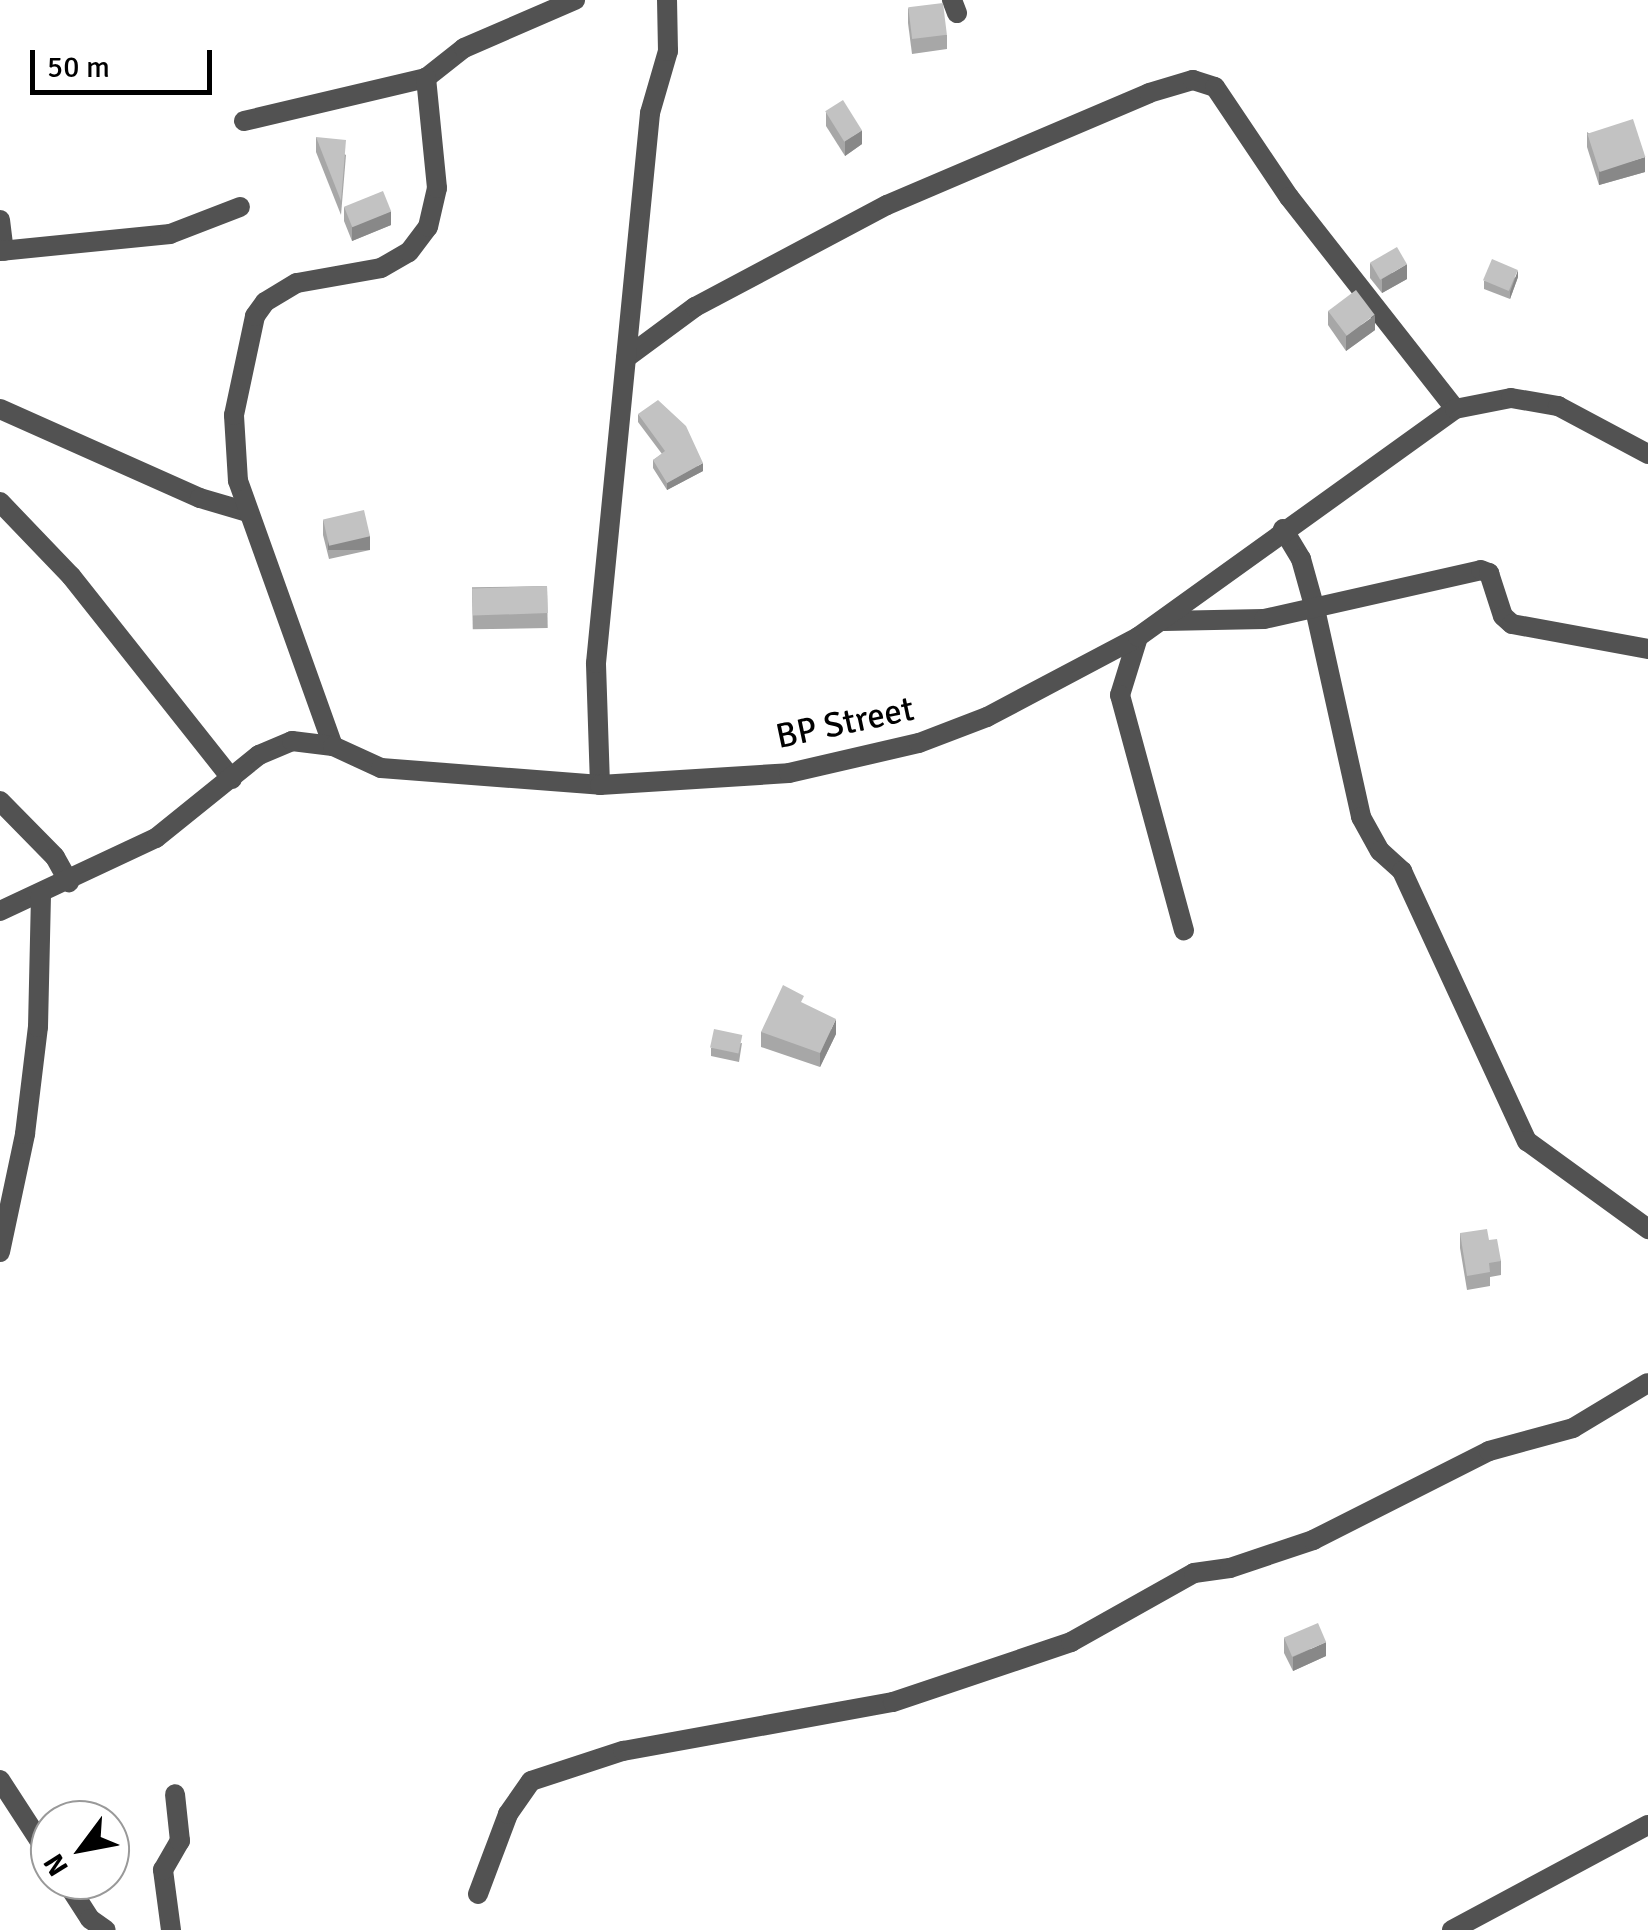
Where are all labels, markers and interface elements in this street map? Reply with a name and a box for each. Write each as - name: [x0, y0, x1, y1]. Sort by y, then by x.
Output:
- scale bar: [35, 30, 218, 92]
- text: 50 m: [47, 49, 110, 86]
- street label: BP Street: [772, 688, 918, 758]
- north arrow: [30, 1800, 130, 1900]
- text: N: [37, 1848, 76, 1882]

